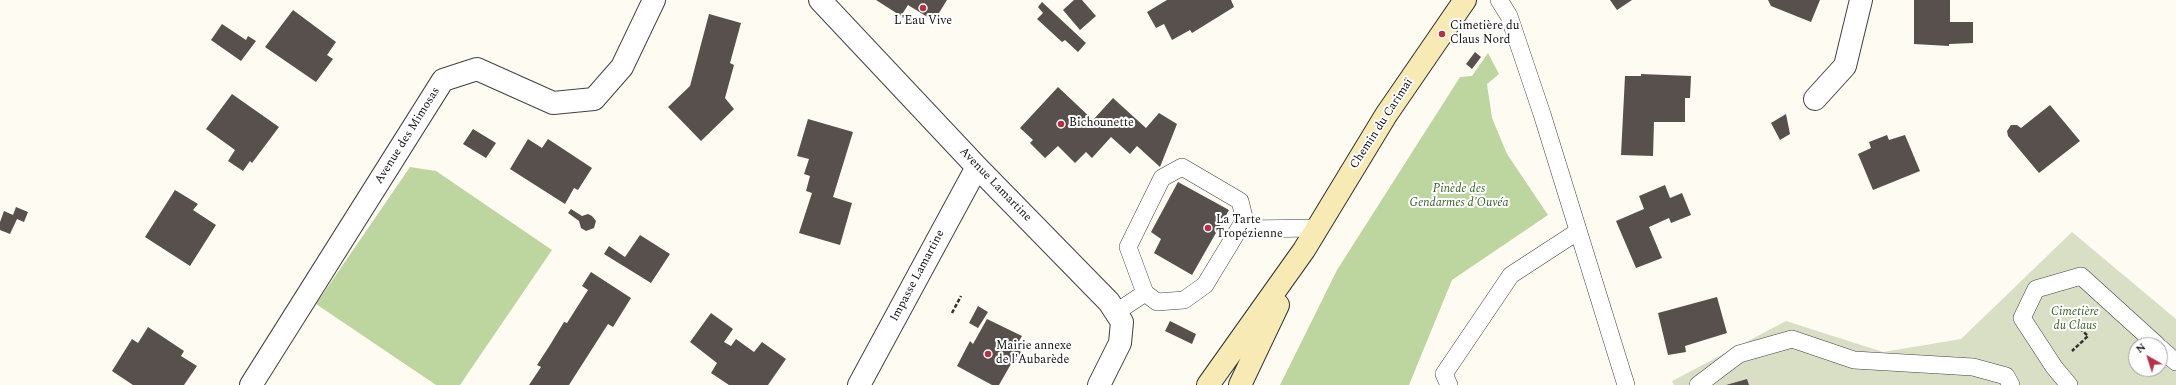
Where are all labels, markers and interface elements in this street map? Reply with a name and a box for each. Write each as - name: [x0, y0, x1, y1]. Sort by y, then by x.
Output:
- marker: L'Eau Vive: [918, 3, 928, 13]
- place label: L'Eau Vive: [894, 15, 952, 29]
- place label: Cimetière du Claus Nord: [1450, 20, 1519, 48]
- marker: Cimetière du Claus Nord: [1437, 29, 1447, 39]
- street label: Chemin du Carimaï: [1347, 76, 1417, 172]
- street label: Avenue des Mimosas: [372, 85, 444, 187]
- place label: Bichounette: [1069, 117, 1134, 131]
- marker: Bichounette: [1056, 119, 1066, 129]
- street label: Avenue Lamartine: [956, 145, 1034, 225]
- park label: Pinède des Gendarmes d'Ouvéa: [1409, 183, 1509, 211]
- place label: La Tarte Tropézienne: [1216, 214, 1283, 242]
- marker: La Tarte Tropézienne: [1203, 223, 1213, 233]
- street label: Impasse Lamartine: [888, 228, 948, 324]
- park label: Cimetière du Claus: [2051, 306, 2099, 334]
- north arrow: [2128, 337, 2168, 377]
- text: N: [2132, 339, 2150, 358]
- place label: Mairie annexe de l'Aubarède: [996, 340, 1072, 368]
- marker: Mairie annexe de l'Aubarède: [983, 349, 993, 359]

